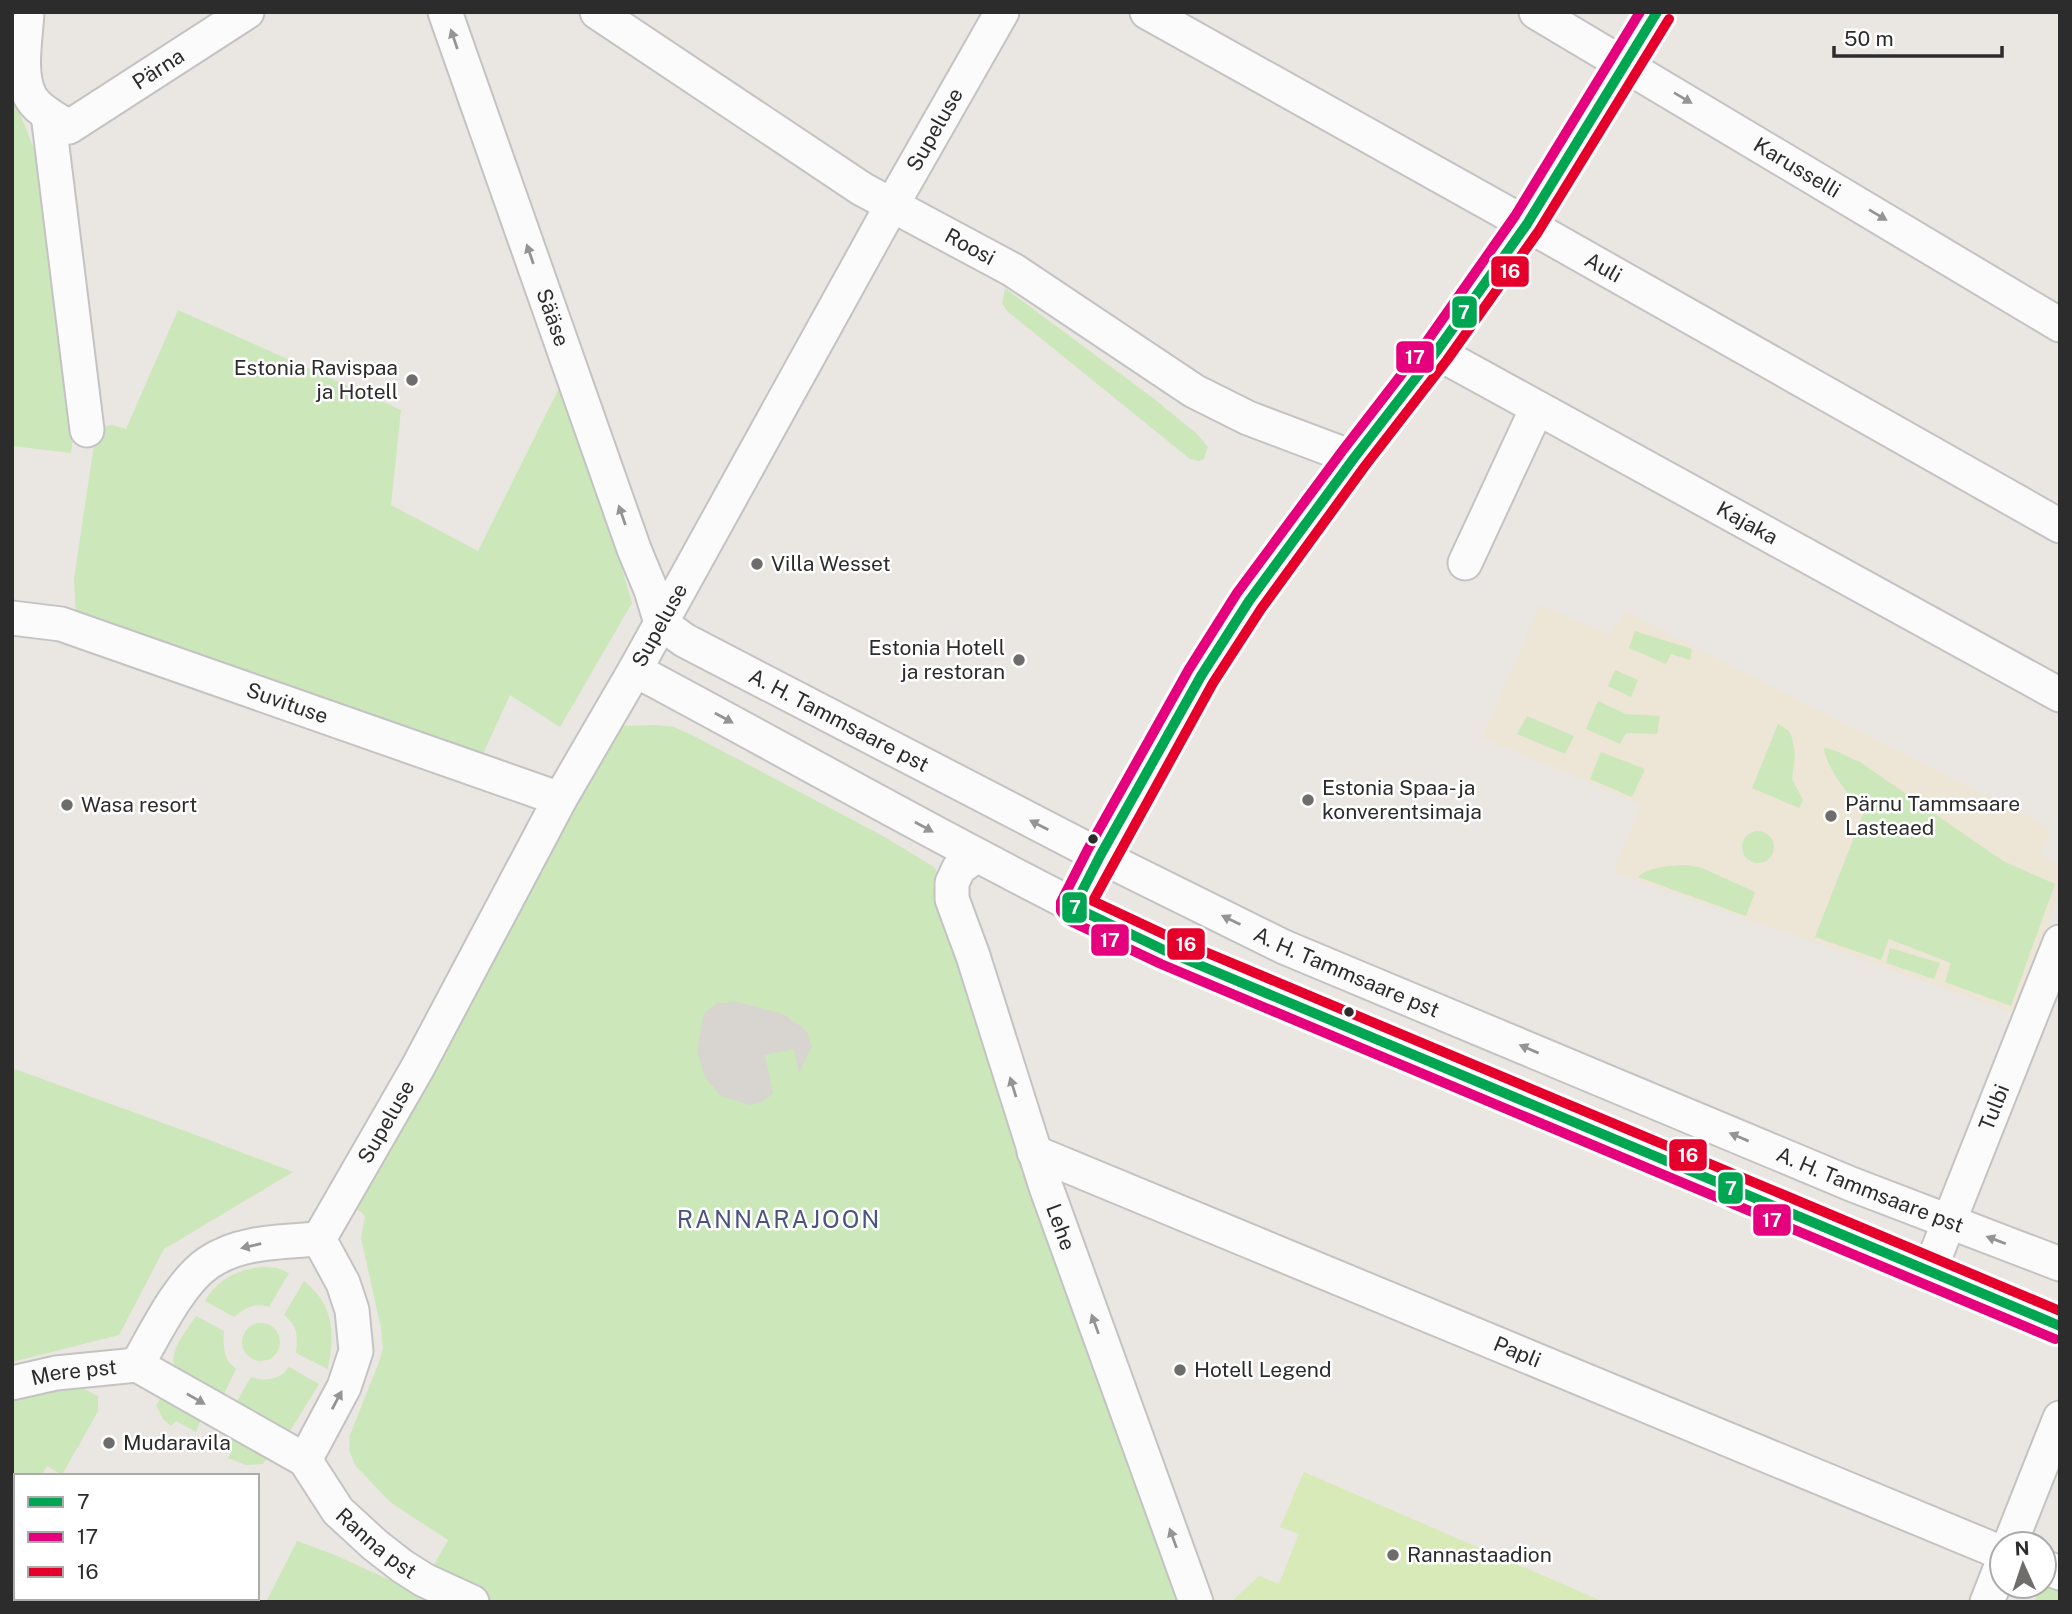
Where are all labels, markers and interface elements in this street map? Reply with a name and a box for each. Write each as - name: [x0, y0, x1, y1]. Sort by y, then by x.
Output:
- scale bar: [1834, 14, 2002, 58]
- text: 50 m: [1844, 26, 1894, 51]
- one-way arrow: [448, 29, 459, 50]
- street label: Pärna: [128, 43, 189, 95]
- street label: Supeluse: [901, 83, 968, 175]
- one-way arrow: [1674, 92, 1693, 105]
- street label: Karusselli: [1749, 132, 1845, 203]
- one-way arrow: [1869, 209, 1888, 222]
- street label: Roosi: [941, 223, 999, 270]
- one-way arrow: [524, 243, 535, 264]
- street label: Auli: [1581, 247, 1626, 288]
- line badge: 16: [1490, 255, 1530, 288]
- text: 16: [1500, 260, 1520, 282]
- street label: Sääse: [531, 285, 575, 350]
- line badge: 7: [1451, 295, 1478, 329]
- text: 7: [1458, 301, 1470, 323]
- line badge: 17: [1395, 340, 1435, 374]
- text: 17: [1405, 346, 1425, 368]
- place label: Estonia Ravispaa ja Hotell: [234, 355, 398, 404]
- marker: Estonia Ravispaa ja Hotell: [404, 372, 420, 388]
- street label: Kajaka: [1712, 496, 1782, 549]
- one-way arrow: [616, 504, 627, 525]
- place label: Villa Wesset: [771, 551, 891, 576]
- marker: Villa Wesset: [749, 556, 765, 572]
- street label: Supeluse: [626, 579, 692, 671]
- place label: Estonia Hotell ja restoran: [868, 635, 1005, 684]
- marker: Estonia Hotell ja restoran: [1011, 652, 1027, 668]
- street label: A. H. Tammsaare pst: [745, 663, 933, 777]
- street label: Suvituse: [243, 677, 332, 729]
- one-way arrow: [714, 712, 734, 724]
- place label: Estonia Spaa- ja konverentsimaja: [1322, 775, 1482, 824]
- place label: Pärnu Tammsaare Lasteaed: [1845, 791, 2020, 840]
- place label: Wasa resort: [81, 792, 197, 817]
- marker: Estonia Spaa- ja konverentsimaja: [1300, 792, 1316, 808]
- marker: Wasa resort: [59, 797, 75, 813]
- marker: Pärnu Tammsaare Lasteaed: [1823, 808, 1839, 824]
- one-way arrow: [1029, 819, 1049, 831]
- one-way arrow: [914, 821, 934, 833]
- unlabelled marker: [1086, 832, 1100, 846]
- line badge: 7: [1061, 891, 1088, 924]
- text: 7: [1069, 896, 1081, 918]
- one-way arrow: [1221, 915, 1241, 926]
- street label: A. H. Tammsaare pst: [1250, 921, 1443, 1023]
- line badge: 17: [1090, 923, 1130, 957]
- line badge: 16: [1166, 927, 1206, 961]
- text: 17: [1100, 929, 1120, 951]
- text: 16: [1176, 933, 1196, 955]
- unlabelled marker: [1342, 1005, 1356, 1019]
- one-way arrow: [1519, 1044, 1540, 1055]
- street label: Supeluse: [352, 1076, 420, 1168]
- one-way arrow: [1007, 1076, 1018, 1097]
- street label: Tulbi: [1973, 1081, 2014, 1134]
- one-way arrow: [1728, 1132, 1749, 1143]
- line badge: 16: [1668, 1138, 1708, 1172]
- street label: A. H. Tammsaare pst: [1773, 1141, 1967, 1238]
- text: 16: [1678, 1144, 1698, 1166]
- line badge: 7: [1717, 1171, 1744, 1205]
- text: 7: [1725, 1177, 1737, 1199]
- street label: Lehe: [1041, 1200, 1081, 1254]
- line badge: 17: [1752, 1203, 1792, 1237]
- district label: RANNARAJOON: [677, 1205, 881, 1233]
- text: 17: [1762, 1209, 1782, 1231]
- one-way arrow: [1985, 1234, 2006, 1245]
- one-way arrow: [240, 1241, 262, 1252]
- one-way arrow: [1089, 1313, 1100, 1334]
- street label: Papli: [1490, 1331, 1545, 1373]
- street label: Mere pst: [28, 1354, 118, 1390]
- place label: Hotell Legend: [1194, 1357, 1331, 1382]
- marker: Hotell Legend: [1172, 1362, 1188, 1378]
- one-way arrow: [331, 1390, 342, 1410]
- one-way arrow: [187, 1393, 206, 1405]
- place label: Mudaravila: [123, 1430, 231, 1455]
- marker: Mudaravila: [101, 1435, 117, 1451]
- legend: [14, 1474, 259, 1600]
- text: 7: [77, 1489, 90, 1514]
- street label: Ranna pst: [331, 1502, 421, 1584]
- text: 17: [77, 1524, 98, 1549]
- one-way arrow: [1167, 1527, 1178, 1548]
- north arrow: [1988, 1530, 2058, 1600]
- text: N: [2014, 1537, 2030, 1559]
- place label: Rannastaadion: [1407, 1542, 1552, 1567]
- marker: Rannastaadion: [1385, 1547, 1401, 1563]
- text: 16: [77, 1559, 99, 1584]

